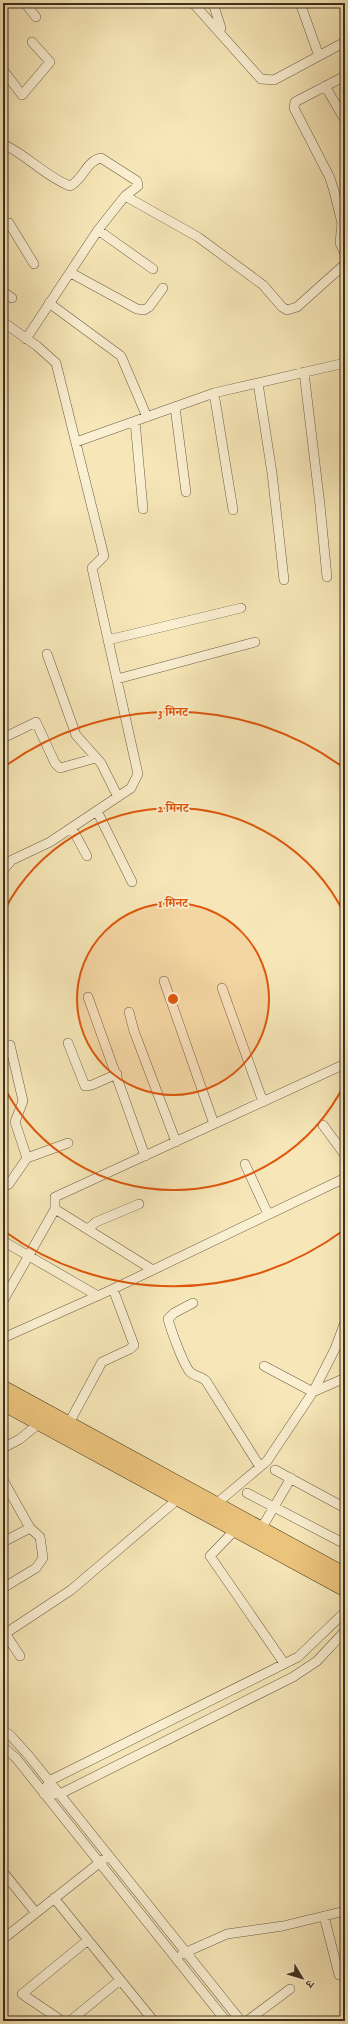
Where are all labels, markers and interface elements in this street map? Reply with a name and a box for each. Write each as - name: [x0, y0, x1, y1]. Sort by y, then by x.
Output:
- text: 3 मिनट: [158, 705, 189, 720]
- text: 2 मिनट: [158, 801, 190, 816]
- text: 1 मिनट: [158, 896, 189, 911]
- centre of rings: [166, 992, 180, 1006]
- north arrow: [282, 1958, 322, 1998]
- text: उ: [301, 1976, 317, 1991]

